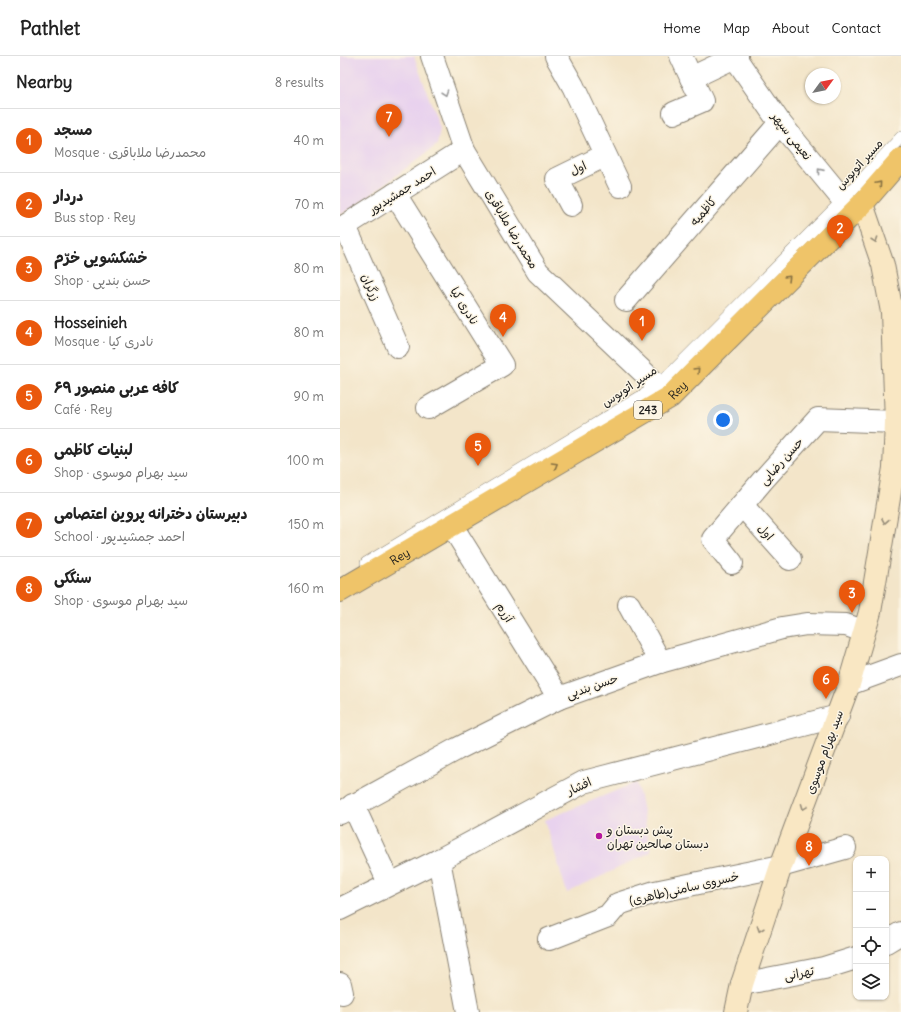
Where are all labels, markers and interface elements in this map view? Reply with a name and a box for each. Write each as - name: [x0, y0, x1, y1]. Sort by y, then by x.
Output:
- text: Pathlet: [20, 16, 80, 40]
- text: Home: [663, 19, 701, 37]
- text: Map: [723, 19, 750, 37]
- text: About: [772, 19, 810, 37]
- text: Contact: [832, 19, 881, 37]
- north arrow: [805, 68, 841, 104]
- text: Nearby: [16, 71, 72, 93]
- text: 8 results: [275, 74, 324, 91]
- one-way arrow: [440, 89, 448, 96]
- pin: 7: [376, 104, 402, 137]
- street label: نعیمی سپهر: [767, 108, 815, 163]
- text: مسجد: [54, 120, 92, 139]
- text: 1: [26, 132, 32, 149]
- text: 40 m: [293, 132, 324, 149]
- street label: مسیر اتوبوس: [832, 135, 886, 193]
- text: Mosque · محمدرضا ملاباقری: [54, 144, 206, 161]
- street label: اول: [567, 158, 589, 179]
- street label: احمد جمشیدپور: [365, 163, 439, 218]
- one-way arrow: [817, 169, 824, 176]
- one-way arrow: [874, 182, 881, 189]
- text: دردار: [54, 186, 83, 205]
- street label: محمدرضا ملاباقری: [482, 187, 542, 272]
- street label: کاظمیه: [686, 194, 720, 228]
- text: 2: [25, 196, 33, 213]
- text: 70 m: [295, 196, 324, 213]
- text: Bus stop · Rey: [54, 209, 136, 226]
- pin: 2: [827, 215, 853, 248]
- one-way arrow: [870, 237, 878, 244]
- text: خشکشویی خرّم: [54, 248, 147, 267]
- text: 3: [25, 260, 33, 277]
- text: 80 m: [293, 260, 324, 277]
- street label: زرگران: [358, 271, 384, 303]
- text: Shop · حسن بندپی: [54, 272, 151, 289]
- one-way arrow: [783, 275, 791, 283]
- street label: نادری کیا: [447, 284, 483, 328]
- pin: 4: [490, 304, 516, 337]
- pin: 1: [629, 308, 655, 341]
- text: Hosseinieh: [54, 313, 127, 332]
- text: 4: [25, 324, 33, 341]
- text: 80 m: [293, 324, 324, 341]
- text: Mosque · نادری کیا: [54, 333, 154, 350]
- street label: مسیر اتوبوس: [599, 362, 660, 411]
- one-way arrow: [692, 367, 700, 375]
- street label: Rey: [665, 377, 690, 402]
- text: کافه عربی منصور ۶۹: [54, 378, 179, 397]
- text: 5: [25, 388, 33, 405]
- text: 90 m: [293, 388, 324, 405]
- text: Café · Rey: [54, 401, 112, 418]
- road number: 243: [634, 401, 662, 419]
- your location: [713, 410, 733, 430]
- pin: 5: [465, 433, 491, 466]
- street label: حسن رضایی: [756, 434, 807, 489]
- text: لبنیات کاظمی: [54, 440, 133, 459]
- text: 6: [25, 452, 33, 469]
- text: 100 m: [287, 452, 324, 469]
- one-way arrow: [551, 463, 558, 470]
- text: Shop · سید بهرام موسوی: [54, 464, 188, 481]
- text: دبیرستان دخترانه پروین اعتصامی: [54, 504, 247, 523]
- text: 7: [26, 516, 32, 533]
- text: 150 m: [288, 516, 324, 533]
- one-way arrow: [881, 518, 890, 524]
- street label: اول: [754, 521, 777, 544]
- text: School · احمد جمشیدپور: [54, 528, 185, 545]
- street label: Rey: [387, 544, 412, 568]
- text: سنگکی: [54, 568, 92, 587]
- text: 8: [25, 580, 33, 597]
- text: 160 m: [288, 580, 324, 597]
- pin: 3: [839, 580, 865, 613]
- text: Shop · سید بهرام موسوی: [54, 592, 188, 609]
- street label: آزرم: [491, 599, 517, 627]
- pin: 6: [813, 666, 839, 699]
- street label: حسن بندپی: [564, 670, 620, 703]
- street label: سید بهرام موسوی: [802, 708, 848, 797]
- street label: افشار: [563, 774, 594, 798]
- one-way arrow: [800, 803, 808, 810]
- place label: پیش دبستان و دبستان صالحین تهران: [606, 822, 709, 852]
- marker: پیش دبستان و دبستان صالحین تهران: [594, 831, 604, 841]
- pin: 8: [796, 833, 822, 866]
- map controls: [853, 856, 889, 1000]
- button: +: [853, 856, 889, 892]
- street label: خسروی سامنی(طاهری): [628, 868, 741, 909]
- button: −: [853, 892, 889, 928]
- one-way arrow: [756, 926, 765, 933]
- button: locate: [853, 928, 889, 964]
- street label: تهرانی: [783, 963, 816, 984]
- button: layers: [853, 964, 889, 1000]

